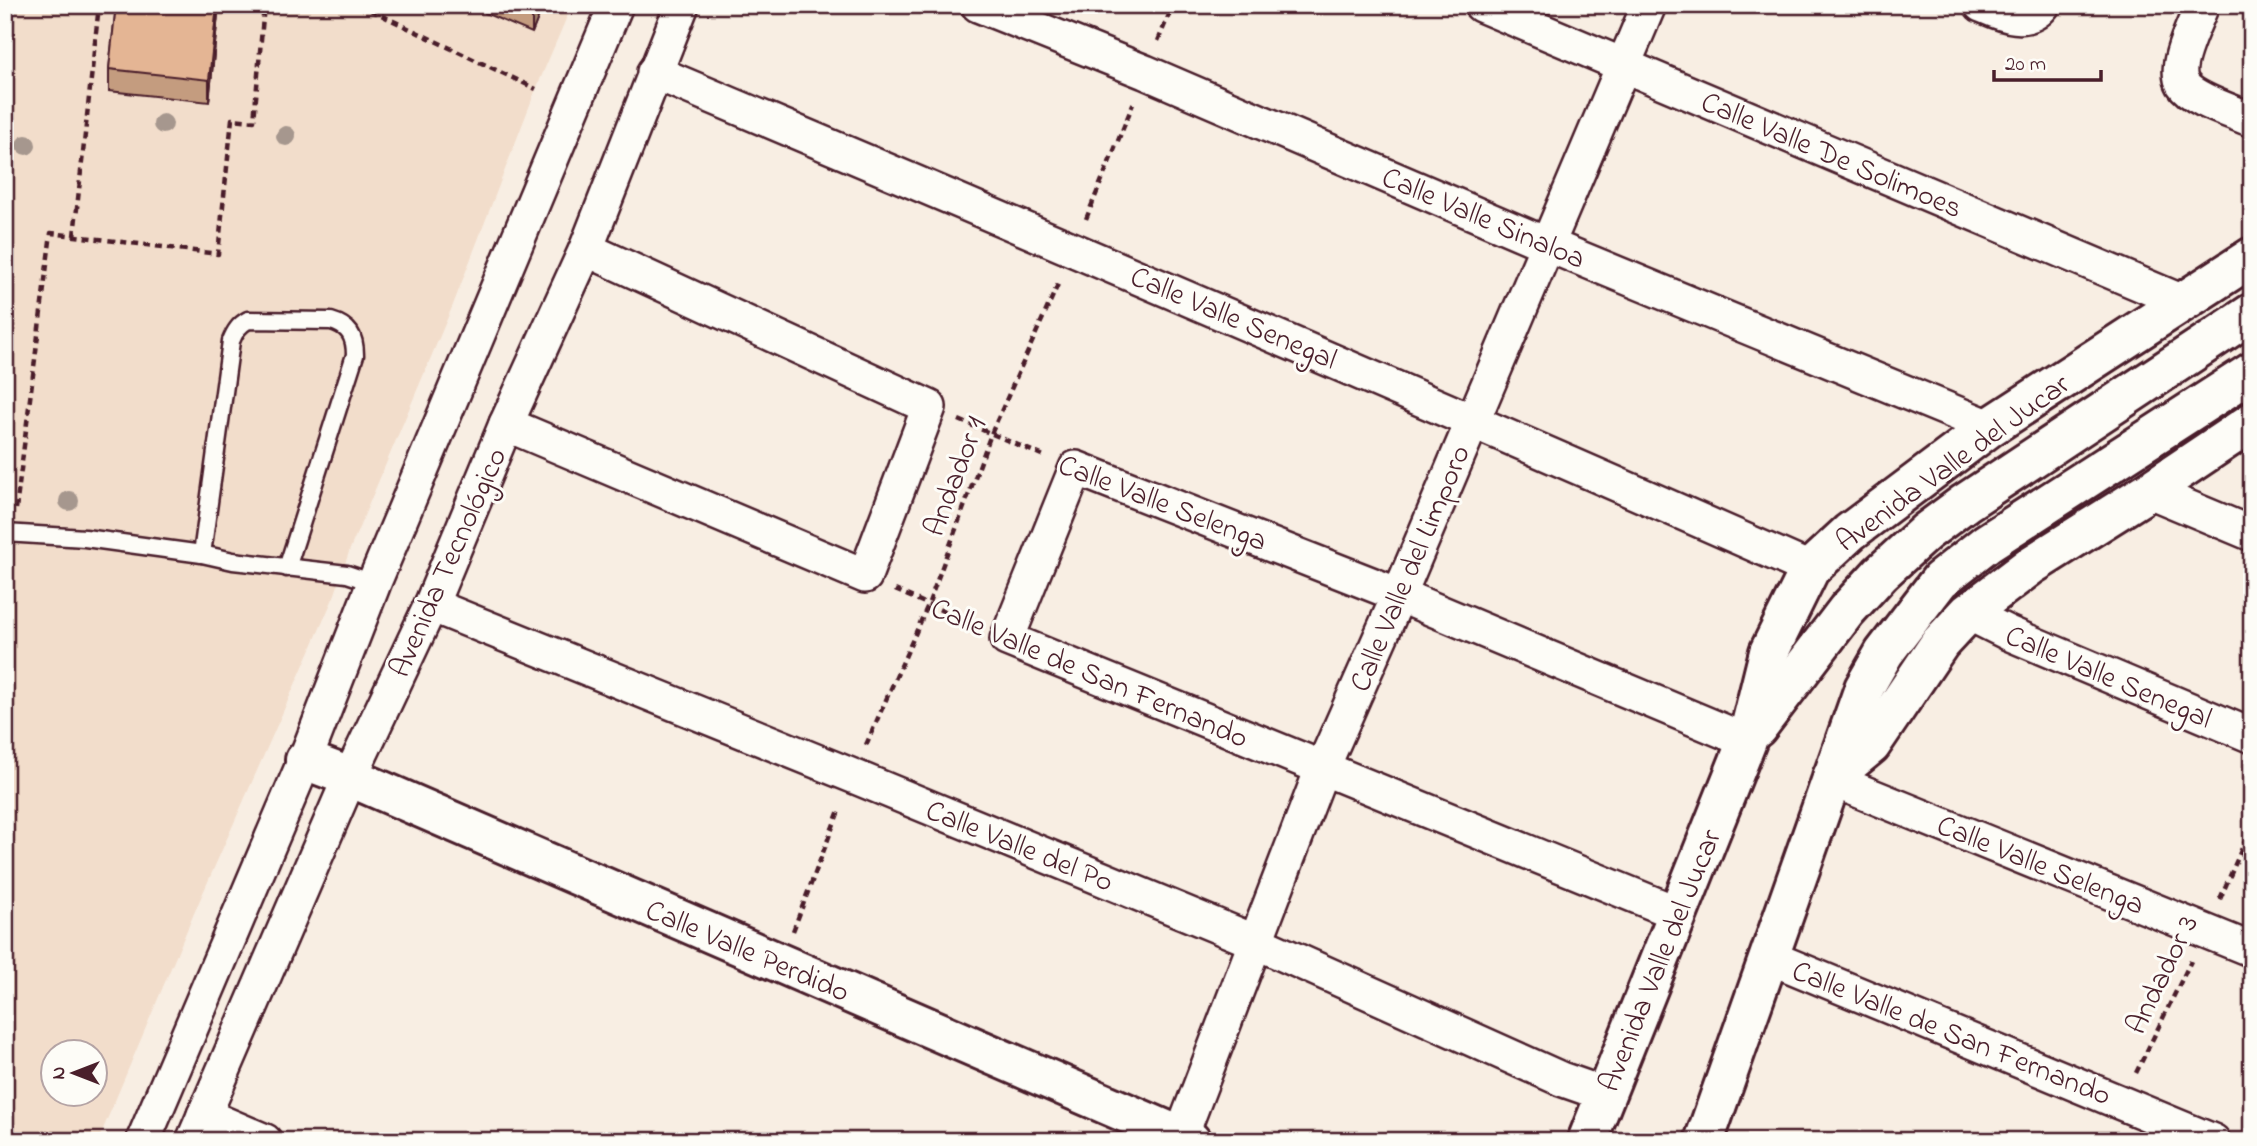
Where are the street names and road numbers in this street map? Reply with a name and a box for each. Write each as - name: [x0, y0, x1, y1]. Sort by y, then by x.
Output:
- street label: Calle Valle De Solimoes: [1693, 82, 1968, 232]
- street label: Calle Valle Sinaloa: [1374, 157, 1592, 283]
- street label: Calle Valle Senegal: [1123, 256, 1343, 383]
- street label: Avenida Valle del Jucar: [1828, 364, 2080, 564]
- street label: Andador 1: [914, 411, 1000, 543]
- street label: Calle Valle del Limporo: [1340, 439, 1484, 699]
- street label: Avenida Tecnológico: [379, 441, 520, 685]
- street label: Calle Valle Selenga: [1051, 445, 1273, 565]
- street label: Calle Valle de San Fernando: [923, 588, 1254, 762]
- street label: Calle Valle Senegal: [1998, 615, 2218, 742]
- street label: Calle Valle del Po: [918, 790, 1119, 905]
- street label: Calle Valle Selenga: [1929, 805, 2150, 929]
- street label: Avenida Valle del Jucar: [1589, 823, 1735, 1099]
- street label: Calle Valle Perdido: [638, 890, 856, 1016]
- street label: Andador 3: [2116, 908, 2212, 1042]
- street label: Calle Valle de San Fernando: [1785, 951, 2117, 1119]

